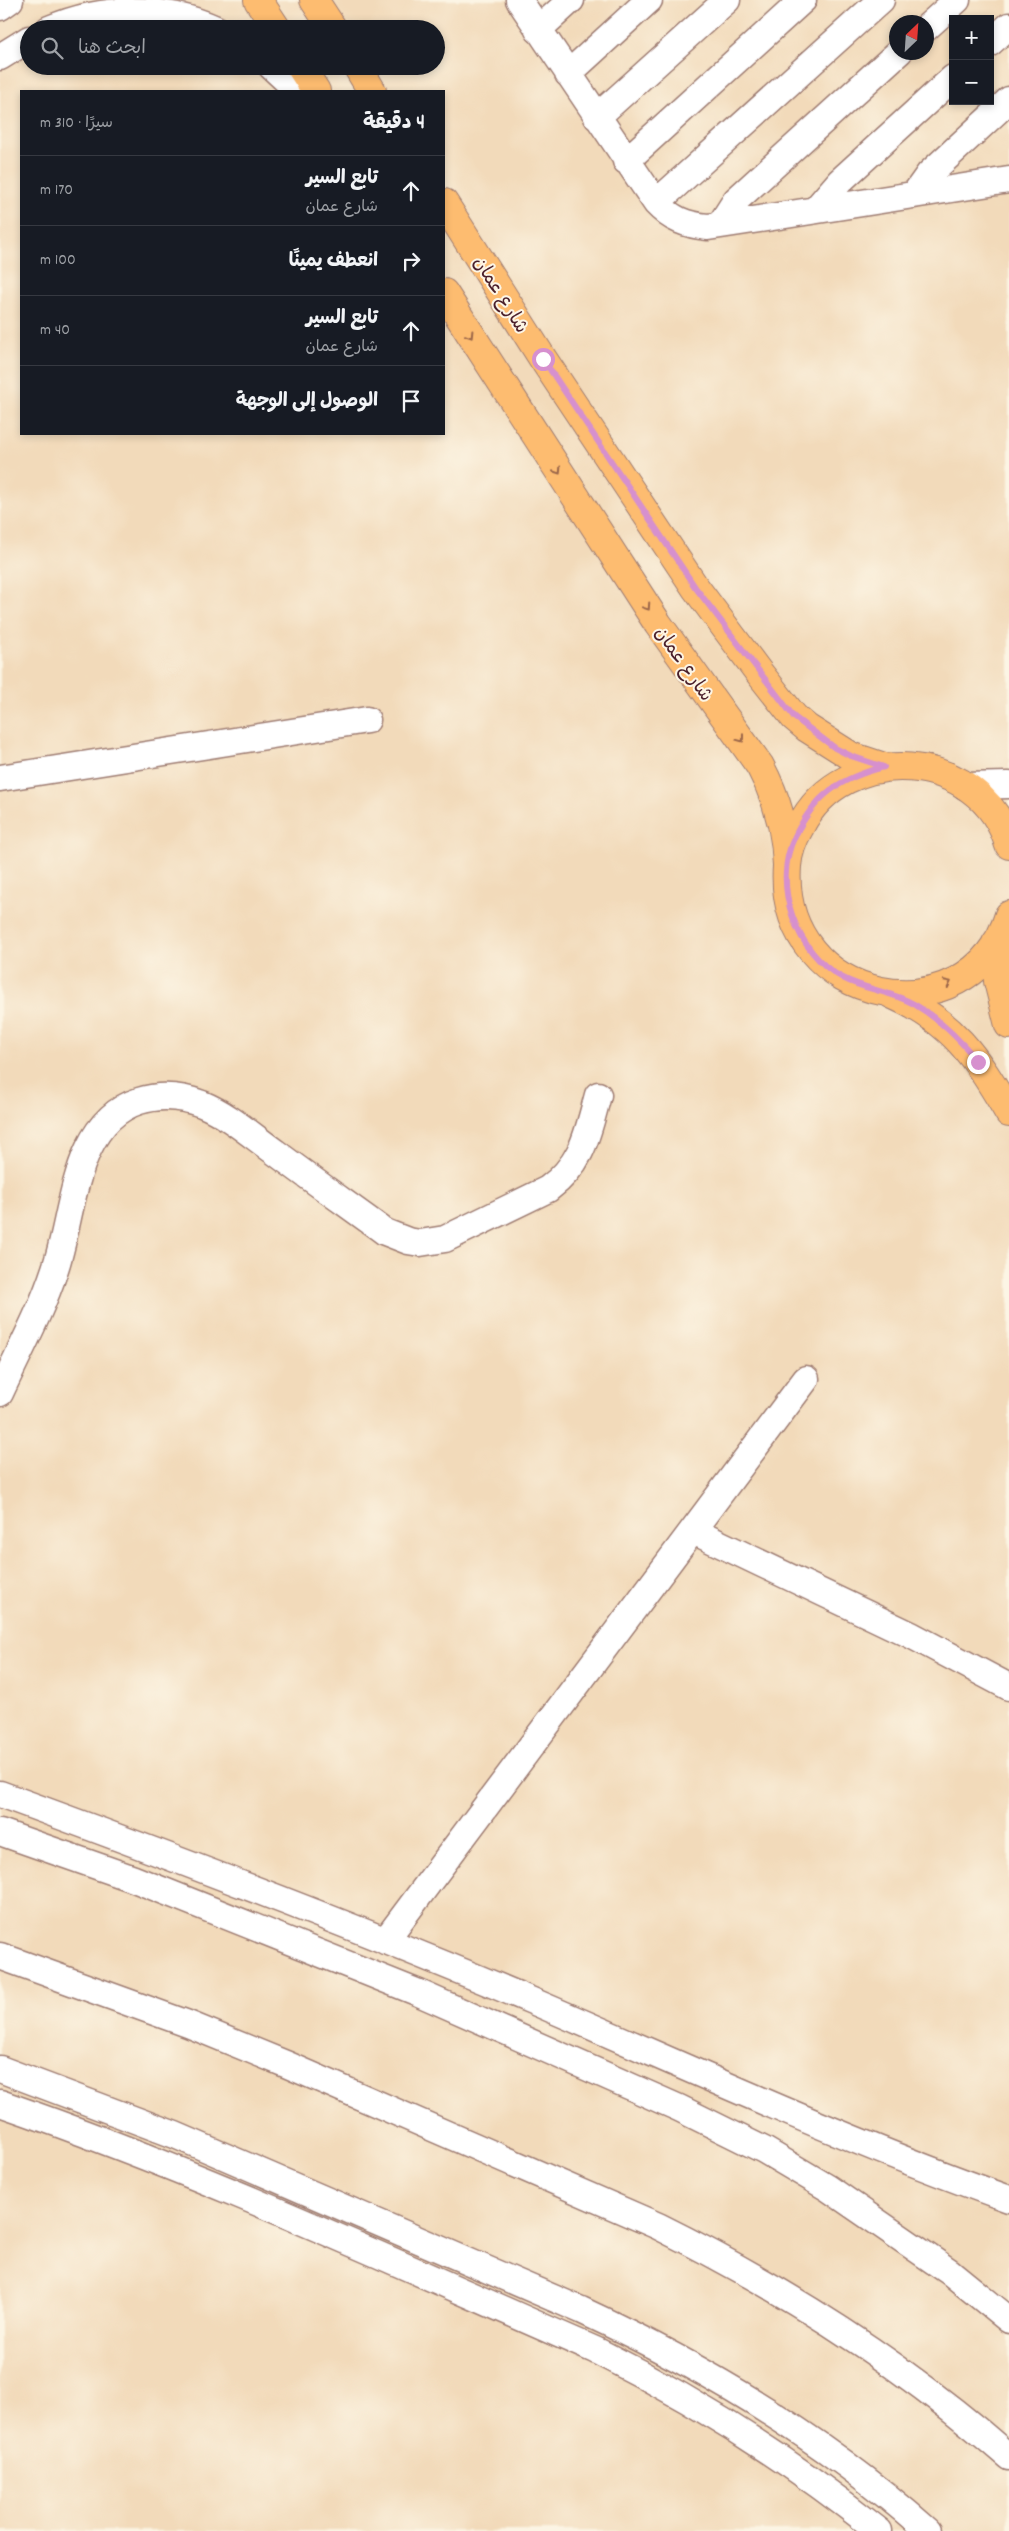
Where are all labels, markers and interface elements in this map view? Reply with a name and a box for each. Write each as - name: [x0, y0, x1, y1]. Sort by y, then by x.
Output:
- north arrow: [889, 15, 934, 60]
- map controls: [949, 15, 994, 105]
- button: +: [949, 15, 994, 60]
- search box: [20, 20, 445, 75]
- icon: search: [38, 34, 66, 62]
- text: ابحث هنا: [78, 36, 146, 63]
- button: −: [949, 60, 994, 105]
- text: 4 دقيقة: [363, 109, 425, 139]
- text: سيرًا · 310 m: [40, 112, 113, 135]
- text: تابع السير: [306, 166, 378, 193]
- icon: ahead: [397, 177, 425, 205]
- text: 170 m: [40, 179, 73, 202]
- text: شارع عمان: [306, 196, 378, 219]
- icon: right: [397, 247, 425, 275]
- text: 100 m: [40, 249, 76, 272]
- text: انعطف يمينًا: [289, 249, 378, 276]
- street label: شارع عمان: [465, 252, 533, 339]
- text: تابع السير: [306, 306, 378, 333]
- icon: ahead: [397, 317, 425, 345]
- text: 40 m: [40, 319, 70, 342]
- one-way arrow: [464, 329, 473, 338]
- text: شارع عمان: [306, 336, 378, 359]
- route start: [532, 348, 555, 371]
- icon: arrive: [397, 387, 425, 415]
- text: الوصول إلى الوجهة: [236, 389, 378, 416]
- one-way arrow: [552, 465, 561, 475]
- one-way arrow: [641, 601, 650, 611]
- street label: شارع عمان: [646, 622, 718, 708]
- one-way arrow: [736, 733, 744, 742]
- one-way arrow: [943, 979, 952, 989]
- route end: [967, 1051, 990, 1074]

